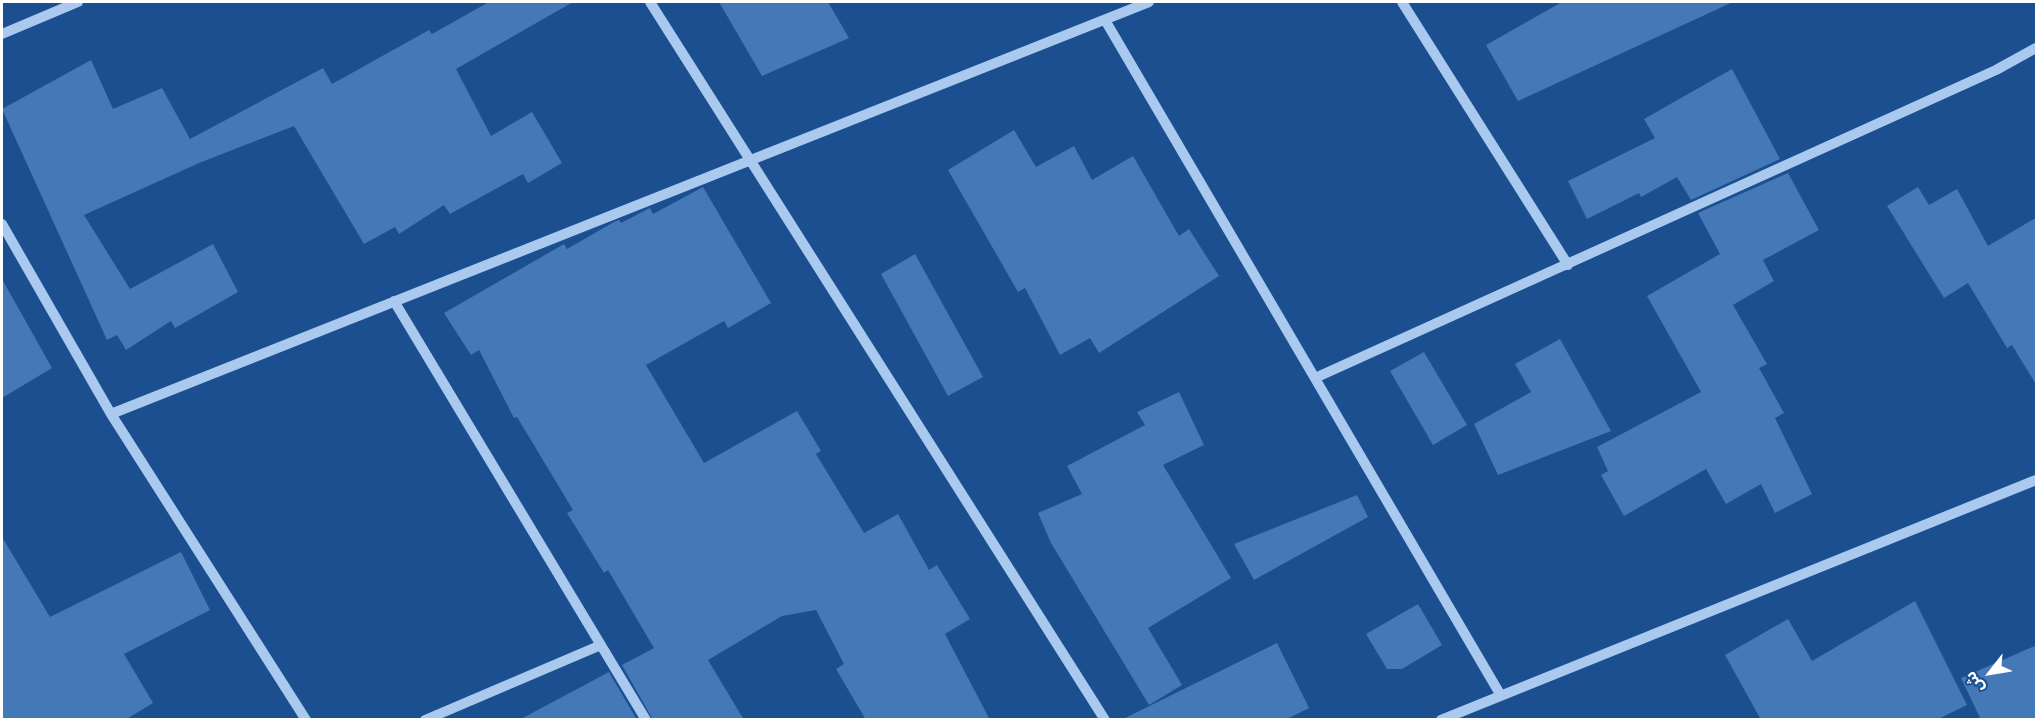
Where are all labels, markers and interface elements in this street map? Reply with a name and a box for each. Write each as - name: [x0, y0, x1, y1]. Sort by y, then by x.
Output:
- north arrow: [1960, 643, 2020, 703]
- text: ش: [1960, 668, 1988, 697]

